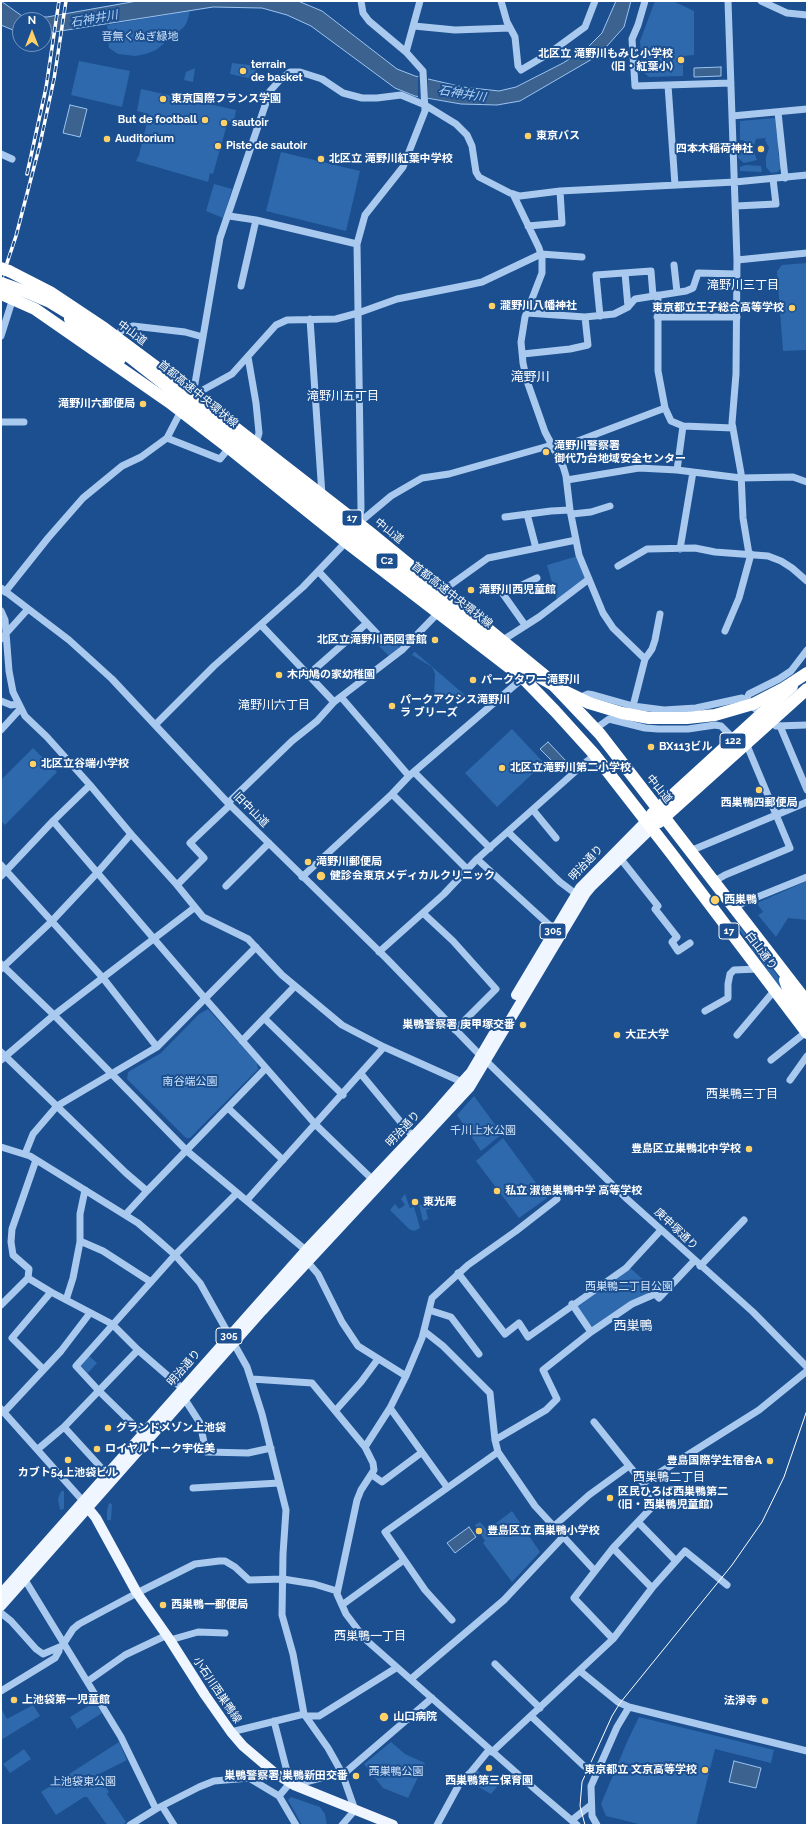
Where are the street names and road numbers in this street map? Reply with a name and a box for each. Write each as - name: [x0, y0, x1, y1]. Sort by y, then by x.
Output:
- street label: 中山道: [115, 318, 149, 348]
- street label: 首都高速中央環状線: [155, 358, 241, 430]
- road number: 17: [342, 510, 362, 526]
- street label: 中山道: [372, 515, 406, 547]
- road number: C2: [376, 553, 398, 569]
- street label: 首都高速中央環状線: [409, 559, 495, 631]
- road number: 122: [720, 733, 746, 749]
- street label: 中山道: [643, 772, 675, 806]
- street label: 旧中山道: [231, 790, 271, 830]
- street label: 明治通り: [566, 842, 606, 884]
- road number: 305: [540, 923, 566, 939]
- road number: 17: [719, 923, 739, 939]
- street label: 白山通り: [742, 929, 780, 973]
- street label: 明治通り: [383, 1108, 423, 1150]
- street label: 庚申塚通り: [651, 1205, 701, 1253]
- road number: 305: [216, 1328, 242, 1344]
- street label: 明治通り: [165, 1347, 203, 1389]
- street label: 小石川西巣鴨線: [190, 1654, 244, 1726]

